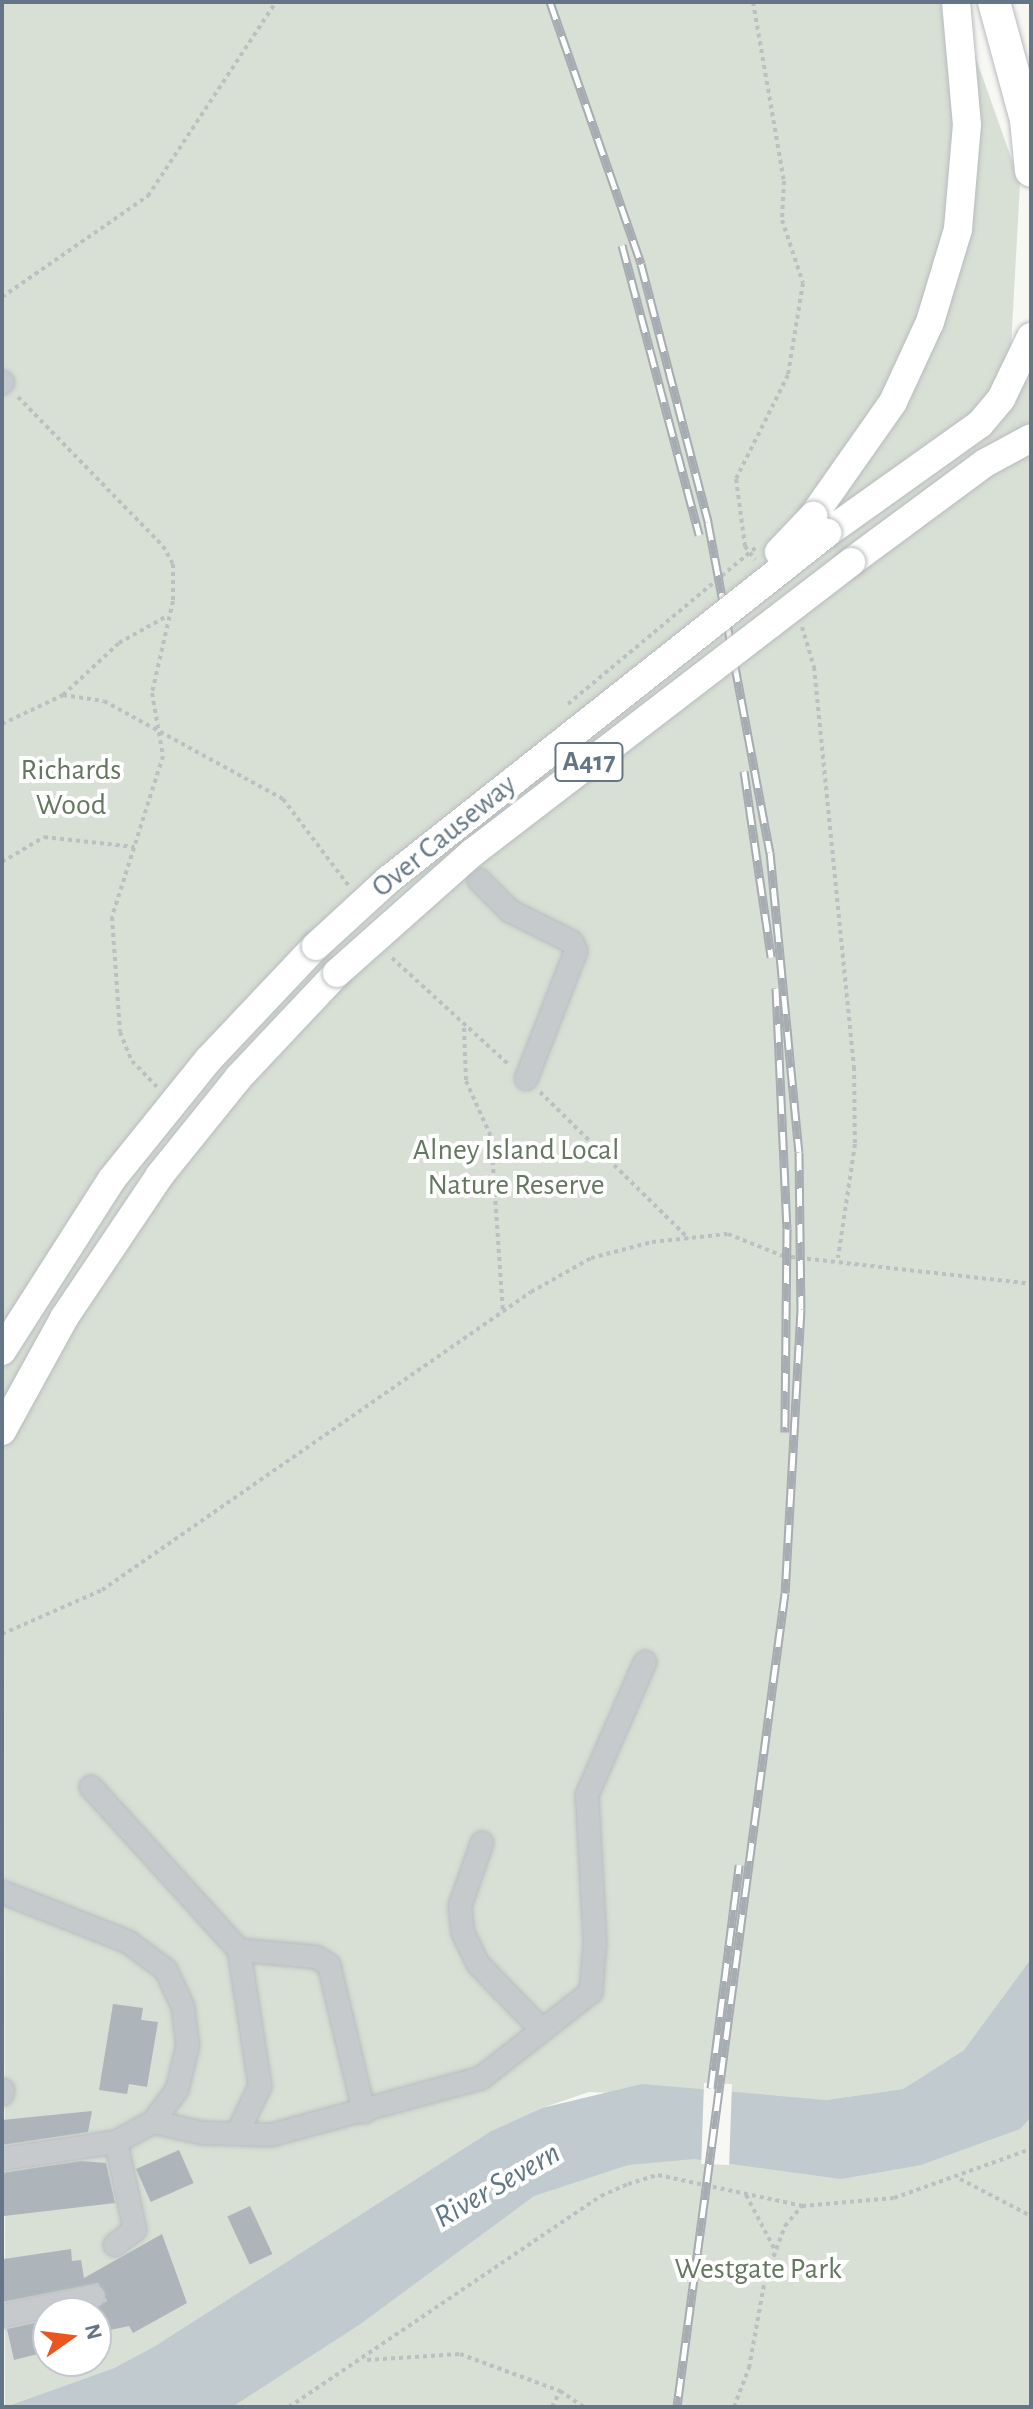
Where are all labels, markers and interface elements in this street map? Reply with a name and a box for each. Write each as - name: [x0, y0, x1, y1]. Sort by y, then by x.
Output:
- road number: A417: [553, 738, 625, 786]
- park label: Richards Wood: [21, 752, 121, 822]
- street label: Over Causeway: [364, 767, 524, 905]
- park label: Alney Island Local Nature Reserve: [413, 1132, 619, 1202]
- water label: River Severn: [427, 2133, 567, 2237]
- park label: Westgate Park: [674, 2251, 842, 2287]
- north arrow: [32, 2297, 112, 2377]
- text: N: [81, 2322, 106, 2342]

